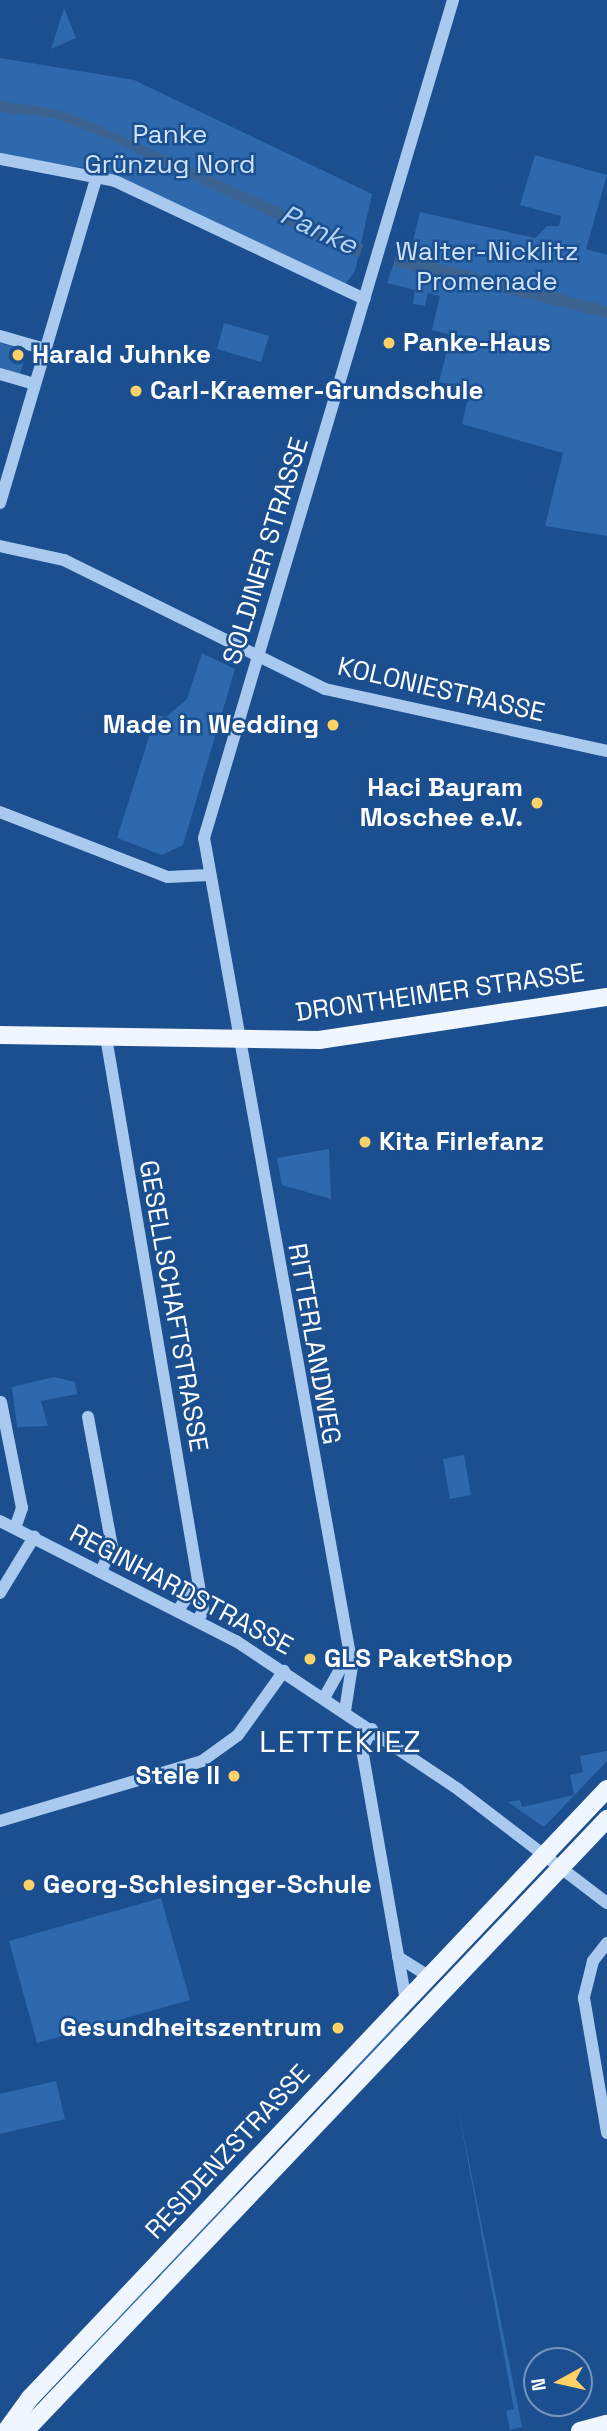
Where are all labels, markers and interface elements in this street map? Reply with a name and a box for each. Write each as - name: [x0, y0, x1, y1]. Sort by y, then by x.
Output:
- park label: Panke Grünzug Nord: [84, 119, 256, 180]
- water label: Panke: [275, 197, 363, 261]
- park label: Walter-Nicklitz Promenade: [395, 236, 579, 298]
- place label: Panke-Haus: [403, 327, 551, 359]
- marker: Panke-Haus: [381, 335, 397, 351]
- place label: Harald Juhnke: [32, 339, 211, 371]
- marker: Harald Juhnke: [10, 347, 26, 363]
- place label: Carl-Kraemer-Grundschule: [150, 375, 483, 407]
- marker: Carl-Kraemer-Grundschule: [128, 383, 144, 399]
- street label: SOLDINER STRASSE: [217, 434, 315, 668]
- street label: KOLONIESTRASSE: [334, 651, 548, 729]
- place label: Made in Wedding: [103, 709, 319, 741]
- marker: Made in Wedding: [325, 717, 341, 733]
- place label: Haci Bayram Moschee e.V.: [360, 772, 523, 834]
- marker: Haci Bayram Moschee e.V.: [529, 795, 545, 811]
- street label: DRONTHEIMER STRASSE: [293, 957, 587, 1029]
- place label: Kita Firlefanz: [379, 1126, 544, 1158]
- marker: Kita Firlefanz: [357, 1134, 373, 1150]
- street label: GESELLSCHAFTSTRASSE: [132, 1158, 214, 1454]
- street label: RITTERLANDWEG: [281, 1241, 347, 1447]
- street label: REGINHARDSTRASSE: [64, 1518, 298, 1662]
- place label: GLS PaketShop: [324, 1643, 513, 1675]
- marker: GLS PaketShop: [302, 1651, 318, 1667]
- district label: LETTEKIEZ: [260, 1724, 422, 1760]
- place label: Stele II: [136, 1760, 220, 1792]
- marker: Stele II: [226, 1768, 242, 1784]
- place label: Georg-Schlesinger-Schule: [43, 1869, 372, 1901]
- marker: Georg-Schlesinger-Schule: [21, 1877, 37, 1893]
- place label: Gesundheitszentrum: [60, 2012, 322, 2044]
- marker: Gesundheitszentrum: [328, 2018, 348, 2038]
- street label: RESIDENZSTRASSE: [139, 2058, 317, 2246]
- north arrow: [523, 2347, 593, 2417]
- text: N: [525, 2377, 552, 2393]

